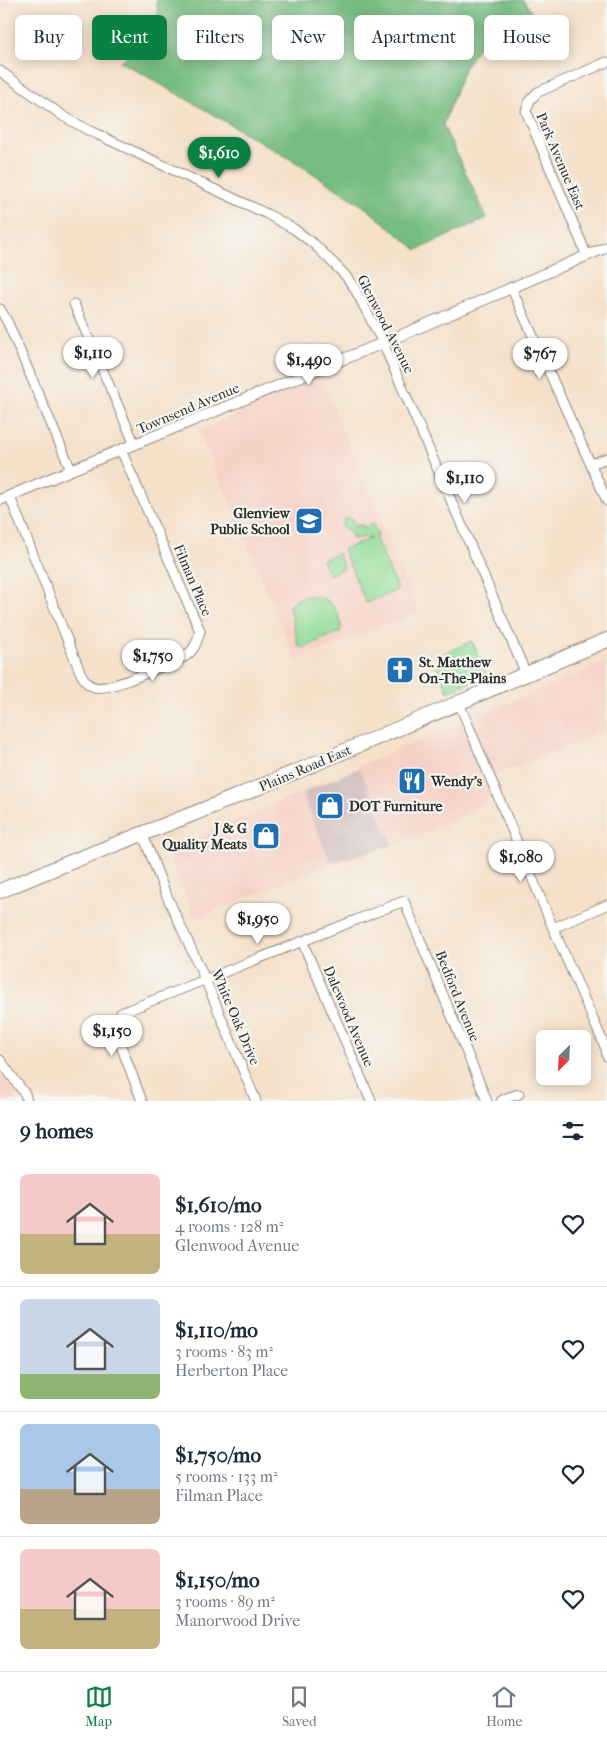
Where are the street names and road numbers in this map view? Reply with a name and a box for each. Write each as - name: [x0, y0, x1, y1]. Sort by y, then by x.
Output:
- street label: Park Avenue East: [532, 110, 589, 212]
- street label: Glenwood Avenue: [353, 272, 418, 377]
- street label: Townsend Avenue: [134, 379, 242, 438]
- street label: Filman Place: [170, 542, 215, 619]
- street label: Plains Road East: [257, 741, 354, 796]
- street label: Bedford Avenue: [432, 948, 484, 1044]
- street label: Dalewood Avenue: [320, 963, 377, 1069]
- street label: White Oak Drive: [207, 966, 263, 1068]

